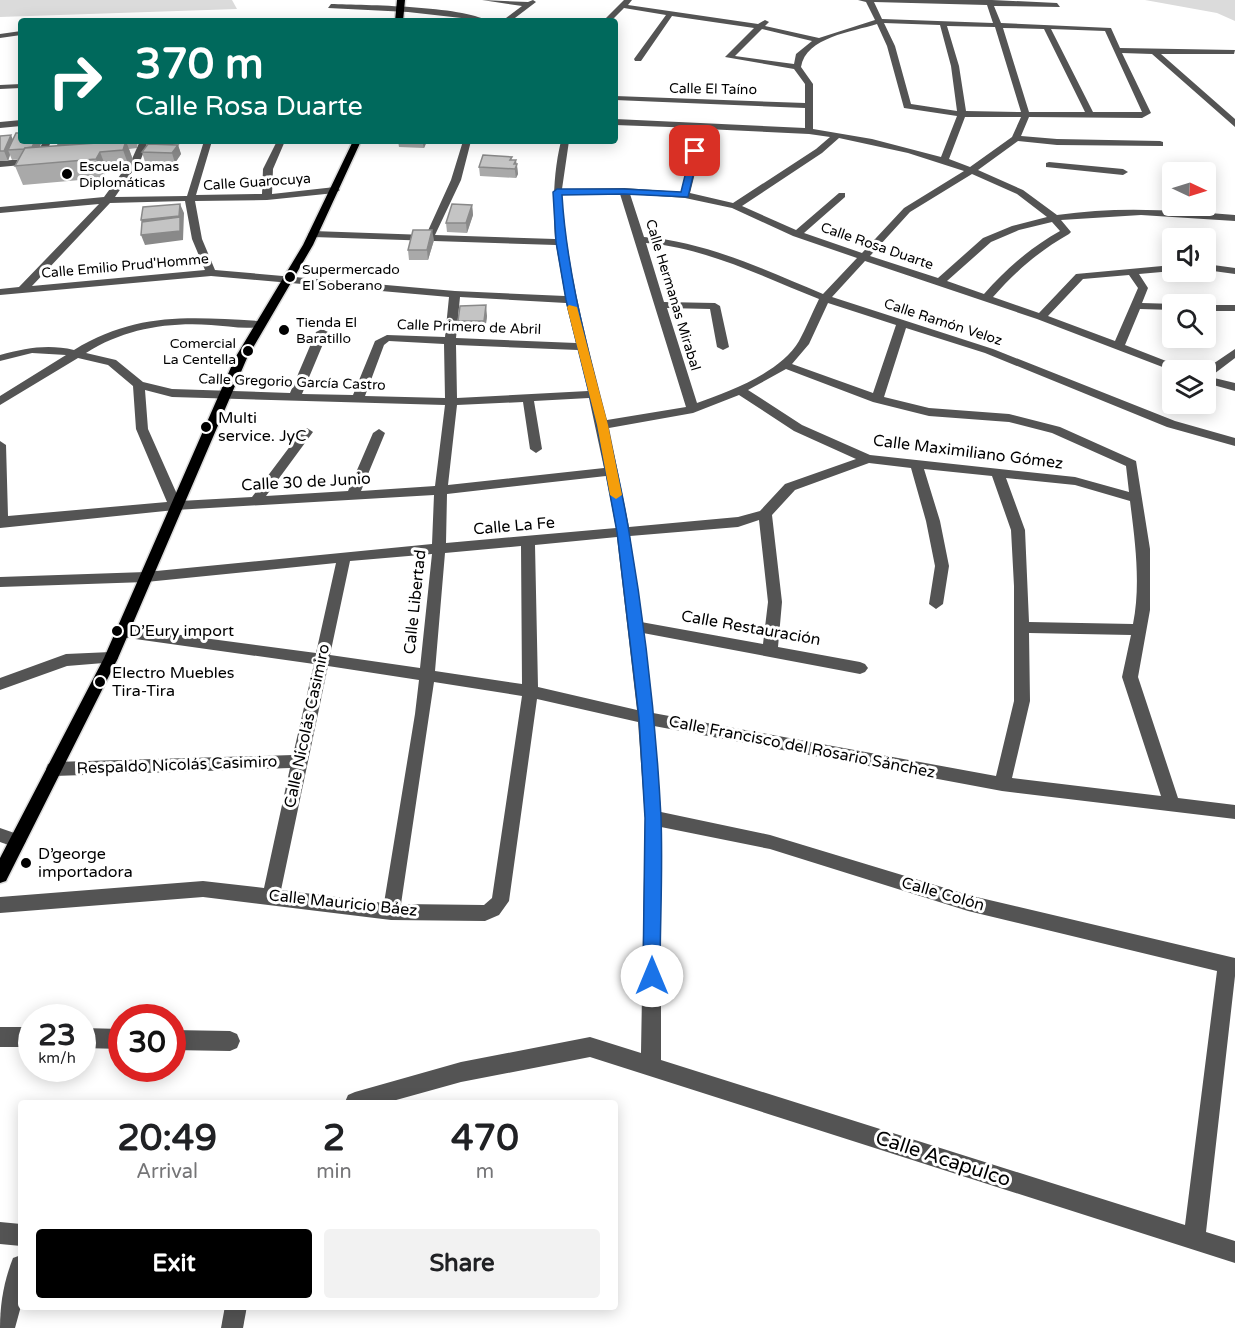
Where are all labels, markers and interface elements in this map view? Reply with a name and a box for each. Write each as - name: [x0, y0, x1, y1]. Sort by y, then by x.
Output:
- text: 370 m: [135, 39, 264, 90]
- icon: right: [36, 42, 114, 120]
- street label: Calle El Taíno: [669, 80, 757, 98]
- text: Calle Rosa Duarte: [135, 90, 363, 123]
- pin: [669, 125, 720, 176]
- icon: arrive: [678, 134, 711, 167]
- place label: Escuela Damas Diplomáticas: [79, 158, 179, 191]
- north arrow: [1162, 162, 1216, 216]
- map controls: [1162, 162, 1216, 414]
- marker: Escuela Damas Diplomáticas: [60, 167, 74, 181]
- street label: Calle Guarocuya: [202, 170, 312, 194]
- street label: Calle Hermanas Mirabal: [642, 217, 704, 373]
- street label: Calle Rosa Duarte: [818, 219, 936, 273]
- button: sound: [1162, 228, 1216, 282]
- street label: Calle Emilio Prud'Homme: [41, 250, 210, 282]
- place label: Supermercado El Soberano: [302, 261, 400, 294]
- marker: Supermercado El Soberano: [283, 270, 297, 284]
- button: search: [1162, 294, 1216, 348]
- street label: Calle Ramón Veloz: [882, 295, 1004, 349]
- place label: Tienda El Baratillo: [296, 314, 357, 347]
- street label: Calle Primero de Abril: [397, 316, 541, 338]
- marker: Tienda El Baratillo: [277, 323, 291, 337]
- place label: Comercial La Centella: [163, 335, 236, 368]
- marker: Comercial La Centella: [241, 344, 255, 358]
- button: layers: [1162, 360, 1216, 414]
- street label: Calle Gregorio García Castro: [198, 370, 386, 394]
- place label: Multi service. JyC: [218, 408, 306, 446]
- marker: Multi service. JyC: [199, 420, 213, 434]
- street label: Calle Maximiliano Gómez: [872, 430, 1064, 474]
- street label: Calle 30 de Junio: [241, 469, 371, 495]
- street label: Calle La Fe: [472, 512, 556, 540]
- street label: Calle Libertad: [400, 549, 430, 655]
- street label: Calle Restauración: [680, 606, 822, 650]
- place label: D’Eury import: [129, 621, 234, 641]
- marker: D’Eury import: [110, 624, 124, 638]
- street label: Calle Nicolás Casimiro: [280, 642, 334, 810]
- place label: Electro Muebles Tira-Tira: [112, 663, 235, 701]
- marker: Electro Muebles Tira-Tira: [93, 675, 107, 689]
- street label: Calle Francisco del Rosario Sánchez: [667, 711, 937, 783]
- street label: Respaldo Nicolás Casimiro: [76, 751, 278, 779]
- place label: D’george importadora: [38, 844, 133, 882]
- marker: D’george importadora: [19, 856, 33, 870]
- street label: Calle Colón: [899, 873, 987, 915]
- street label: Calle Mauricio Báez: [268, 885, 418, 921]
- position arrow: [620, 944, 684, 1008]
- speed limit sign: 30: [108, 1004, 186, 1082]
- text: 23: [38, 1017, 76, 1054]
- text: km/h: [38, 1049, 76, 1067]
- text: 20:49: [117, 1117, 217, 1160]
- text: 2: [323, 1117, 345, 1160]
- text: 470: [451, 1117, 519, 1160]
- street label: Calle Acapulco: [872, 1126, 1014, 1192]
- text: Arrival: [136, 1160, 198, 1184]
- text: min: [316, 1160, 352, 1184]
- text: m: [476, 1160, 494, 1184]
- button: Exit: [36, 1229, 312, 1298]
- button: Share: [324, 1229, 600, 1298]

